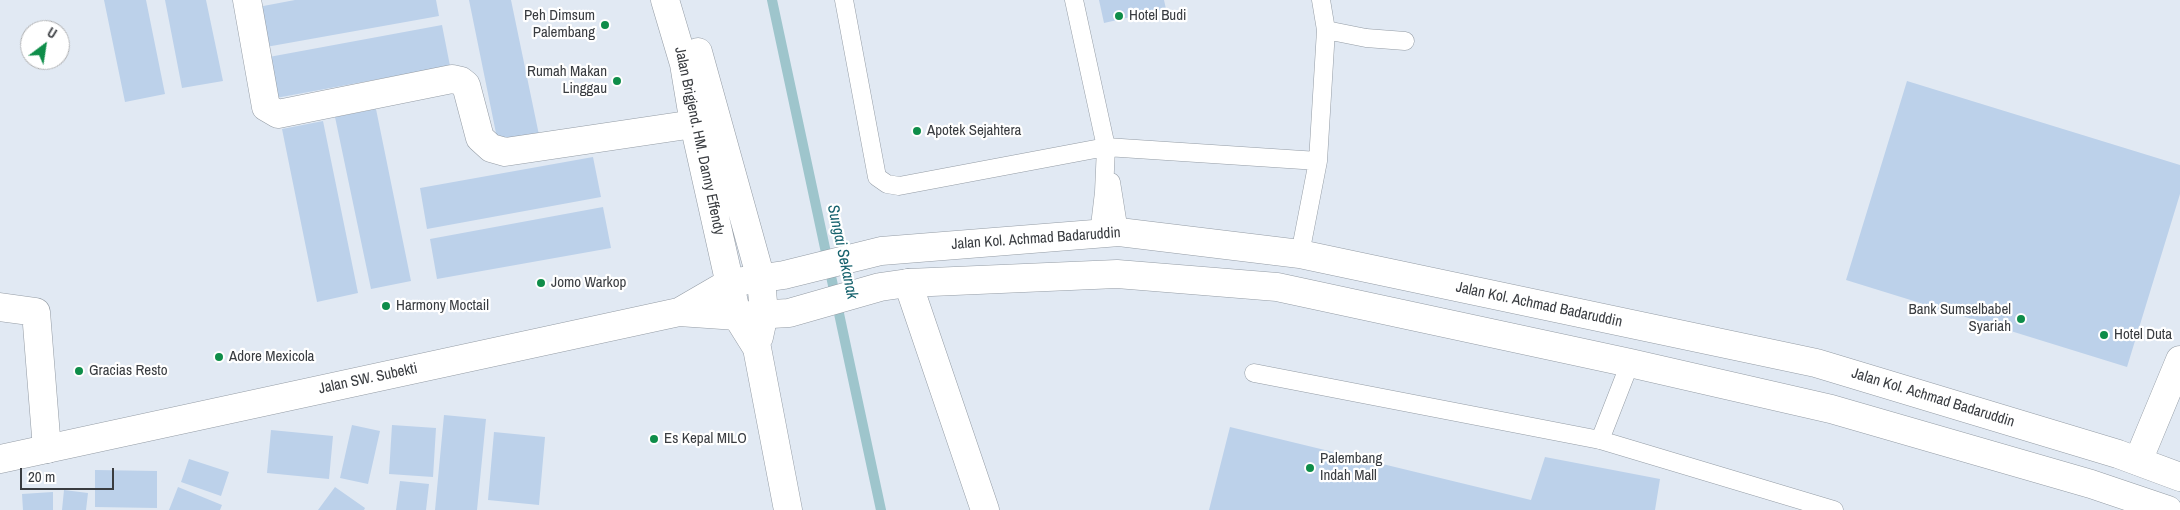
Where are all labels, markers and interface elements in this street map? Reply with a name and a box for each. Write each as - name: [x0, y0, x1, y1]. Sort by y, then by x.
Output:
- place label: Peh Dimsum Palembang: [524, 7, 595, 42]
- place label: Hotel Budi: [1129, 7, 1186, 25]
- marker: Hotel Budi: [1113, 10, 1125, 22]
- marker: Peh Dimsum Palembang: [599, 19, 611, 31]
- north arrow: [20, 20, 70, 70]
- text: U: [44, 23, 60, 43]
- street label: Jalan Brigjend. HM. Danny Effendy: [670, 45, 728, 237]
- place label: Rumah Makan Linggau: [527, 63, 607, 98]
- marker: Rumah Makan Linggau: [611, 75, 623, 87]
- place label: Apotek Sejahtera: [927, 122, 1021, 140]
- marker: Apotek Sejahtera: [911, 125, 923, 137]
- water label: Sungai Sekanak: [823, 203, 861, 301]
- street label: Jalan Kol. Achmad Badaruddin: [951, 224, 1121, 254]
- place label: Jomo Warkop: [551, 274, 626, 292]
- marker: Jomo Warkop: [535, 277, 547, 289]
- street label: Jalan Kol. Achmad Badaruddin: [1454, 279, 1624, 331]
- place label: Harmony Moctail: [396, 297, 489, 315]
- marker: Harmony Moctail: [380, 300, 392, 312]
- place label: Bank Sumselbabel Syariah: [1908, 301, 2011, 336]
- marker: Bank Sumselbabel Syariah: [2015, 313, 2027, 325]
- place label: Hotel Duta: [2114, 326, 2172, 344]
- marker: Hotel Duta: [2098, 329, 2110, 341]
- place label: Adore Mexicola: [229, 348, 314, 366]
- marker: Adore Mexicola: [213, 351, 225, 363]
- street label: Jalan SW. Subekti: [317, 360, 419, 398]
- place label: Gracias Resto: [89, 362, 168, 380]
- marker: Gracias Resto: [73, 365, 85, 377]
- street label: Jalan Kol. Achmad Badaruddin: [1849, 365, 2017, 431]
- place label: Es Kepal MILO: [664, 430, 747, 448]
- marker: Es Kepal MILO: [648, 433, 660, 445]
- place label: Palembang Indah Mall: [1320, 450, 1382, 485]
- scale bar: [22, 458, 116, 490]
- marker: Palembang Indah Mall: [1304, 462, 1316, 474]
- text: 20 m: [28, 466, 55, 487]

